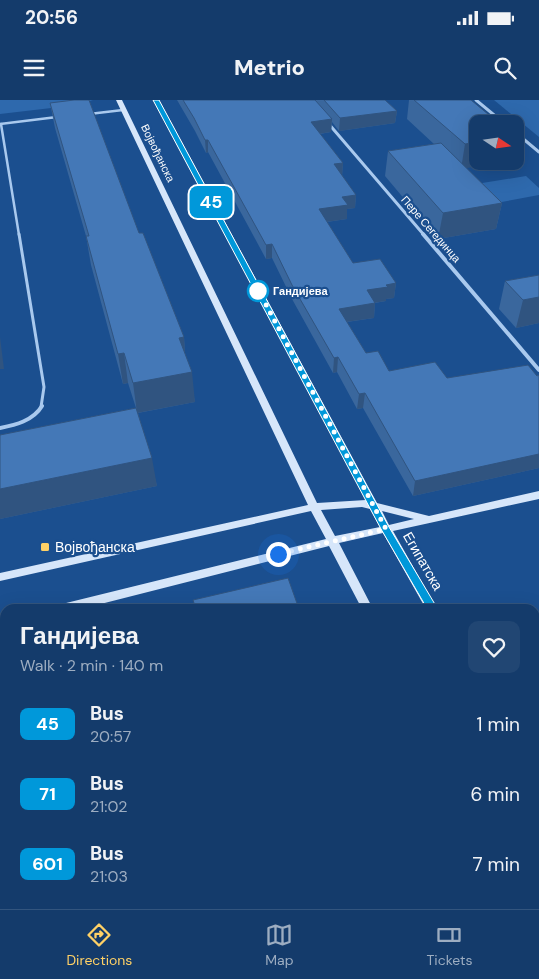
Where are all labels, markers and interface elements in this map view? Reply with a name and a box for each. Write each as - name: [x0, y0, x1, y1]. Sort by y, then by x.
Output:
- text: 20:56: [25, 5, 78, 30]
- text: Metrio: [234, 53, 305, 82]
- icon: menu: [20, 54, 48, 82]
- icon: search: [491, 54, 519, 82]
- north arrow: [469, 115, 524, 170]
- map controls: [469, 115, 524, 170]
- street label: Војвођанска: [138, 122, 178, 185]
- line badge: 45: [188, 186, 234, 218]
- text: 45: [200, 190, 222, 214]
- street label: Пере Сегединца: [398, 193, 464, 266]
- marker: Гандијева: [247, 280, 269, 302]
- place label: Гандијева: [273, 284, 328, 298]
- street label: Египатска: [399, 528, 447, 594]
- place label: Војвођанска: [55, 538, 135, 556]
- marker: Војвођанска: [39, 541, 51, 553]
- your location: [266, 542, 291, 567]
- text: Гандијева: [20, 620, 139, 651]
- button: heart: [468, 621, 520, 673]
- text: Walk · 2 min · 140 m: [20, 655, 163, 676]
- text: Bus: [90, 701, 124, 726]
- text: 45: [36, 712, 59, 736]
- text: 1 min: [477, 712, 520, 737]
- text: 20:57: [90, 726, 131, 747]
- text: Bus: [90, 771, 124, 796]
- text: 71: [39, 782, 56, 806]
- text: 6 min: [471, 782, 520, 807]
- text: 21:02: [90, 796, 127, 817]
- text: Bus: [90, 841, 124, 866]
- text: 601: [32, 852, 63, 876]
- text: 7 min: [472, 852, 520, 877]
- text: 21:03: [90, 866, 128, 887]
- tab: Directions: [66, 921, 132, 969]
- tab: Map: [265, 921, 294, 969]
- tab: Tickets: [426, 921, 472, 969]

